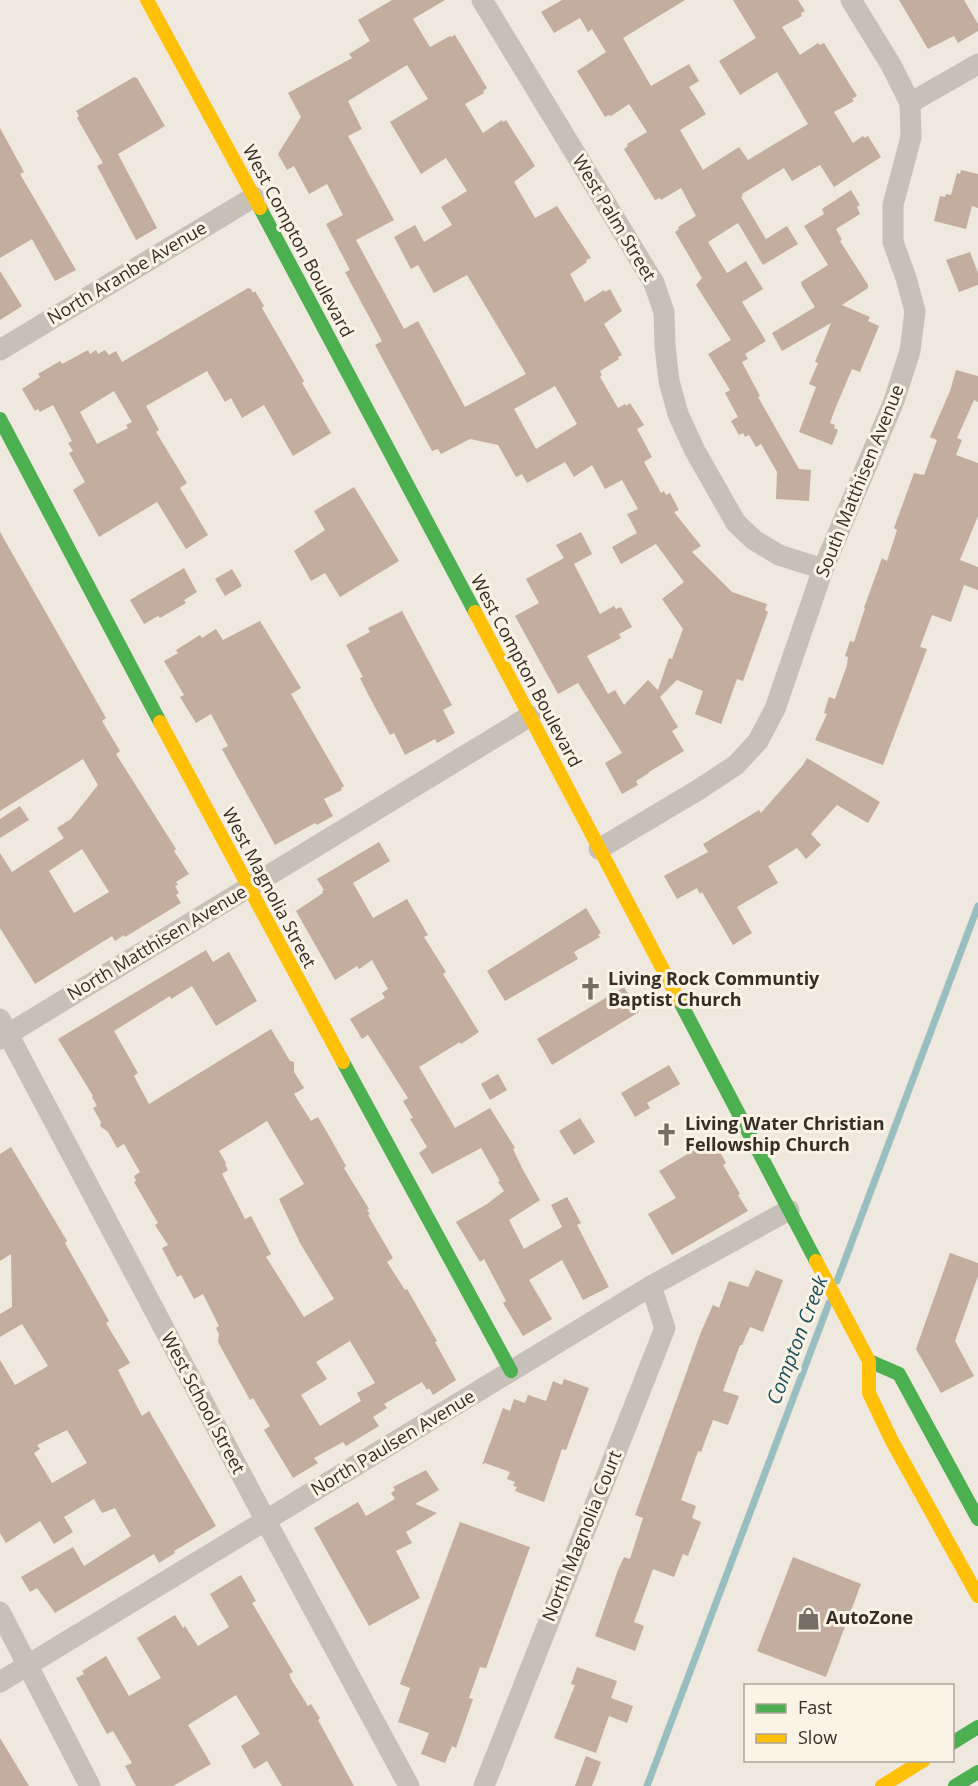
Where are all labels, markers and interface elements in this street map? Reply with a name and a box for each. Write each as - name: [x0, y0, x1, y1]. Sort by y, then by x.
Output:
- street label: West Compton Boulevard: [238, 140, 360, 341]
- street label: West Palm Street: [568, 150, 662, 285]
- street label: North Aranbe Avenue: [42, 215, 211, 329]
- street label: South Matthisen Avenue: [809, 381, 909, 580]
- street label: West Compton Boulevard: [466, 570, 588, 771]
- street label: West Magnolia Street: [217, 803, 322, 972]
- street label: North Matthisen Avenue: [62, 879, 251, 1005]
- place label: Living Rock Communtiy Baptist Church: [608, 966, 820, 1011]
- church icon: Living Rock Communtiy Baptist Church: [577, 976, 603, 1002]
- place label: Living Water Christian Fellowship Church: [685, 1111, 885, 1156]
- church icon: Living Water Christian Fellowship Church: [654, 1121, 680, 1147]
- water label: Compton Creek: [760, 1270, 834, 1408]
- street label: West School Street: [156, 1328, 251, 1478]
- street label: North Paulsen Avenue: [306, 1384, 479, 1501]
- street label: North Magnolia Court: [536, 1447, 626, 1625]
- shop icon: AutoZone: [795, 1605, 821, 1631]
- place label: AutoZone: [826, 1605, 913, 1629]
- legend: [744, 1684, 954, 1762]
- text: Fast: [798, 1695, 832, 1719]
- text: Slow: [798, 1725, 837, 1749]

